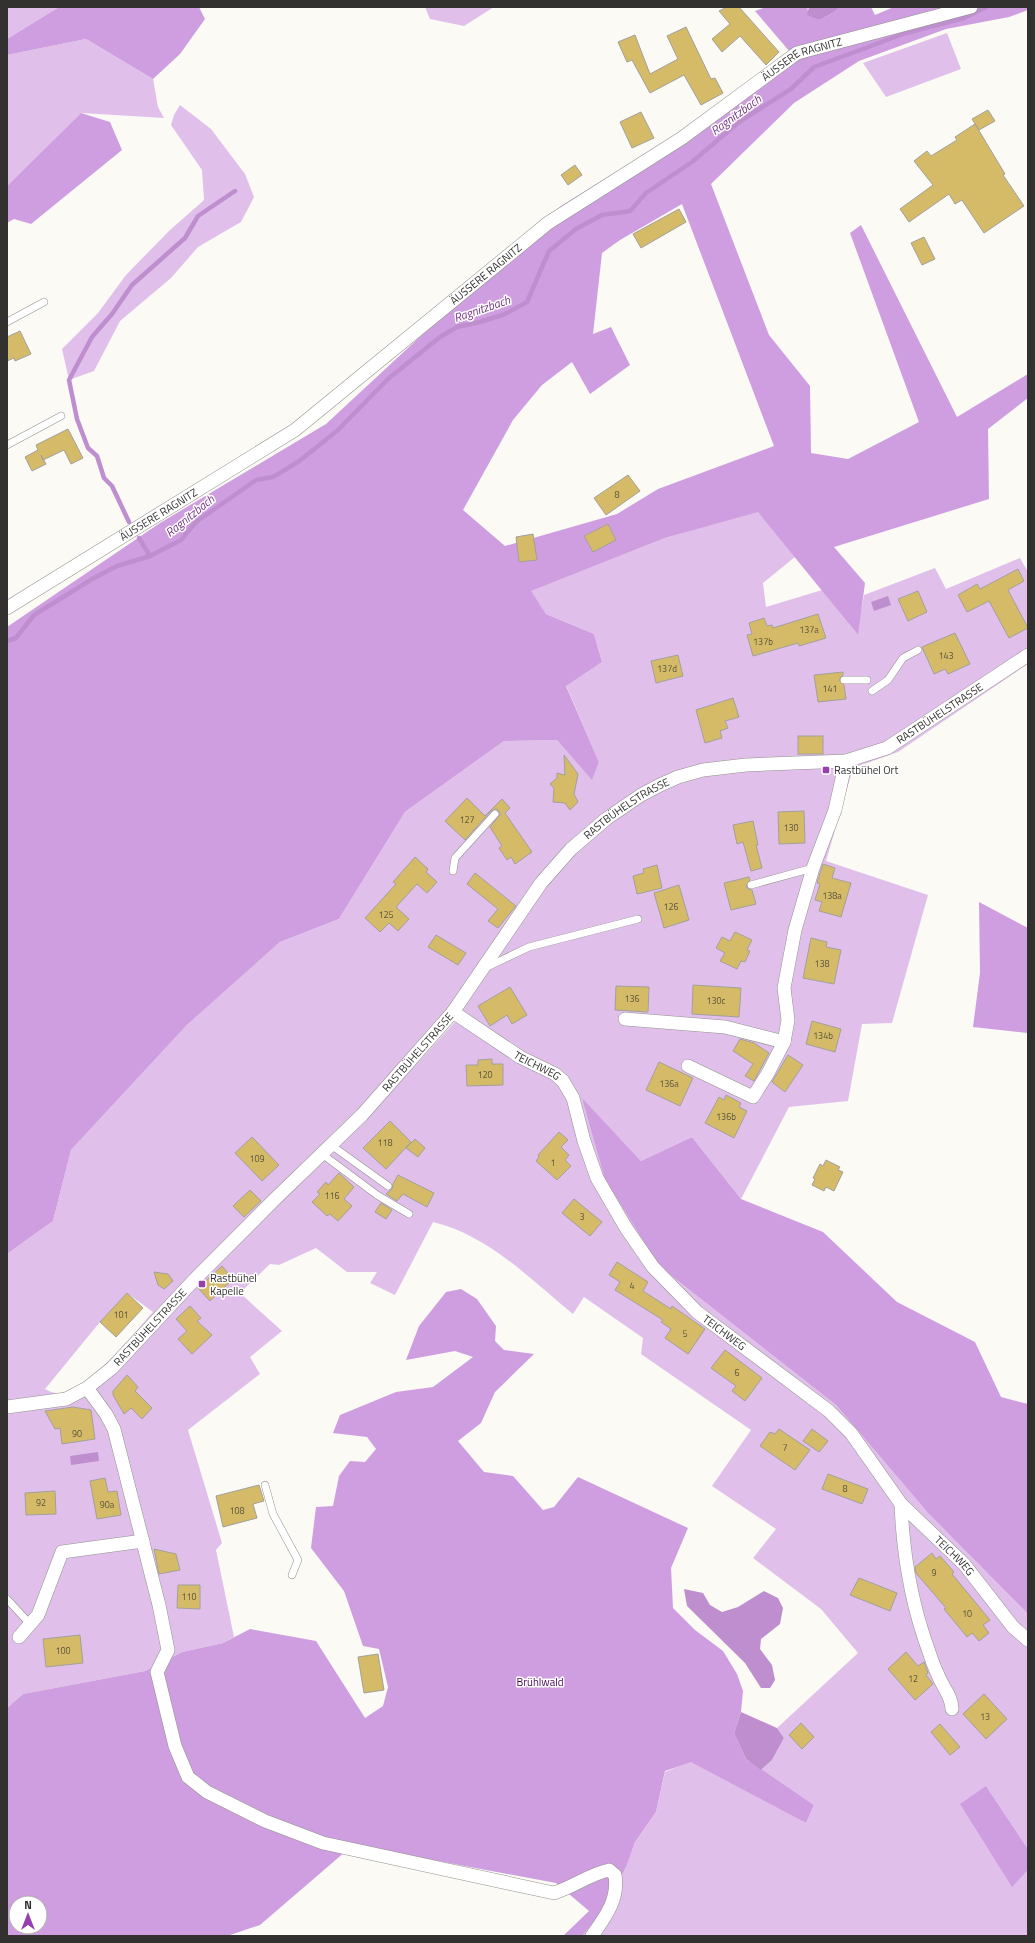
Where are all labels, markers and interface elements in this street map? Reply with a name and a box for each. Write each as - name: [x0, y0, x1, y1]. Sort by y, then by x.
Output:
- street label: ÄUSSERE RAGNITZ: [758, 33, 844, 85]
- water label: Ragnitzbach: [706, 89, 766, 139]
- street label: ÄUSSERE RAGNITZ: [446, 240, 525, 308]
- water label: Ragnitzbach: [451, 290, 514, 327]
- street label: ÄUSSERE RAGNITZ: [116, 484, 200, 545]
- house number: 8: [614, 488, 620, 501]
- water label: Ragnitzbach: [161, 489, 219, 541]
- house number: 137a: [799, 623, 819, 636]
- house number: 137b: [753, 635, 773, 648]
- house number: 143: [938, 649, 954, 662]
- house number: 137d: [657, 662, 677, 675]
- street label: RASTBÜHELSTRASSE: [893, 679, 986, 748]
- house number: 141: [822, 682, 838, 695]
- place label: Rastbühel Ort: [834, 762, 898, 778]
- marker: Rastbühel Ort: [821, 765, 831, 775]
- street label: RASTBÜHELSTRASSE: [580, 774, 672, 843]
- house number: 127: [459, 813, 475, 826]
- house number: 130: [783, 821, 799, 834]
- house number: 138a: [822, 889, 842, 902]
- house number: 126: [663, 900, 679, 913]
- house number: 125: [378, 908, 394, 921]
- house number: 138: [814, 957, 830, 970]
- house number: 136: [624, 992, 640, 1005]
- house number: 130c: [706, 994, 726, 1007]
- street label: RASTBÜHELSTRASSE: [378, 1009, 457, 1095]
- house number: 134b: [813, 1029, 833, 1042]
- street label: TEICHWEG: [511, 1047, 565, 1084]
- house number: 120: [477, 1068, 493, 1081]
- house number: 136a: [659, 1077, 679, 1090]
- house number: 136b: [716, 1110, 736, 1123]
- house number: 118: [377, 1136, 393, 1149]
- house number: 109: [249, 1152, 265, 1165]
- house number: 1: [550, 1156, 556, 1169]
- house number: 116: [324, 1189, 340, 1202]
- house number: 3: [579, 1210, 585, 1223]
- place label: Rastbühel Kapelle: [210, 1270, 257, 1299]
- marker: Rastbühel Kapelle: [197, 1279, 207, 1289]
- house number: 4: [629, 1279, 635, 1292]
- street label: RASTBÜHELSTRASSE: [110, 1285, 190, 1369]
- house number: 101: [113, 1308, 129, 1321]
- street label: TEICHWEG: [699, 1311, 750, 1354]
- house number: 5: [682, 1327, 688, 1340]
- house number: 6: [734, 1366, 740, 1379]
- house number: 90: [72, 1427, 82, 1440]
- house number: 7: [782, 1441, 788, 1454]
- house number: 8: [842, 1482, 848, 1495]
- house number: 92: [36, 1496, 46, 1509]
- house number: 90a: [100, 1498, 115, 1511]
- house number: 108: [229, 1504, 245, 1517]
- street label: TEICHWEG: [931, 1532, 978, 1579]
- house number: 9: [931, 1566, 937, 1579]
- house number: 110: [181, 1590, 197, 1603]
- house number: 10: [962, 1607, 972, 1620]
- house number: 100: [55, 1644, 71, 1657]
- house number: 12: [908, 1672, 918, 1685]
- park label: Brühlwald: [516, 1674, 564, 1690]
- house number: 13: [980, 1710, 990, 1723]
- north arrow: [8, 1895, 48, 1935]
- text: N: [24, 1897, 32, 1913]

